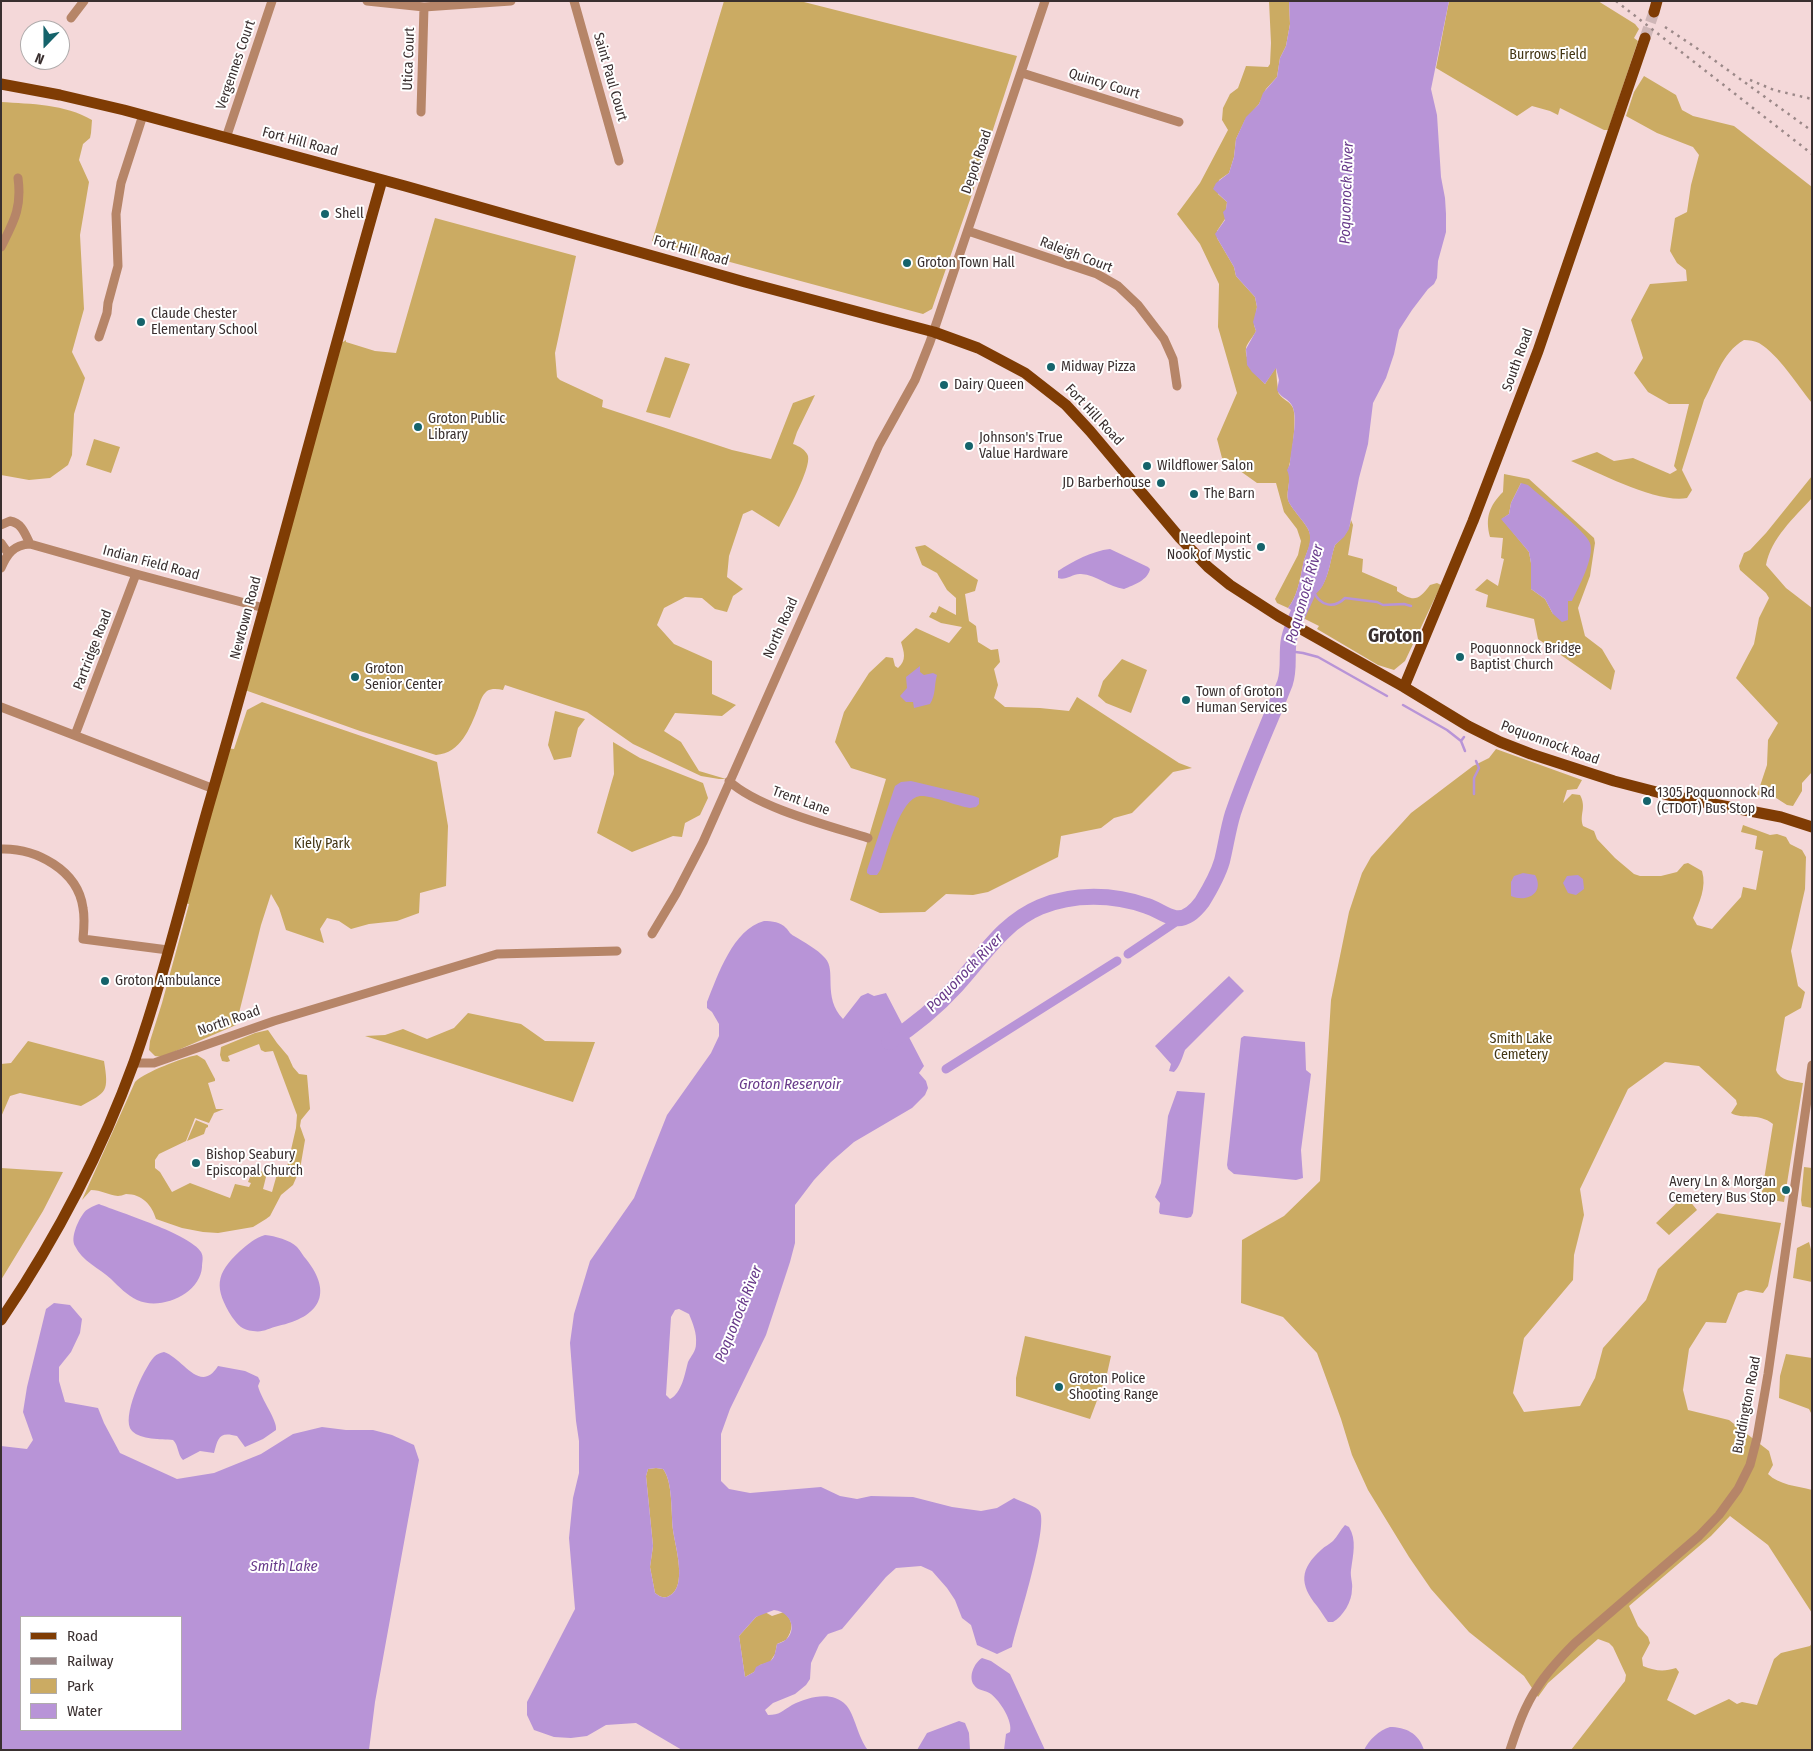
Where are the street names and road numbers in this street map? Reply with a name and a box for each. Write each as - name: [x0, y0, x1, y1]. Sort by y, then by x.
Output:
- street label: Vergennes Court: [213, 18, 259, 112]
- street label: Utica Court: [400, 27, 418, 91]
- street label: Saint Paul Court: [589, 31, 631, 123]
- street label: Quincy Court: [1066, 65, 1142, 103]
- street label: Fort Hill Road: [260, 124, 340, 160]
- street label: Depot Road: [958, 128, 996, 196]
- street label: Fort Hill Road: [651, 232, 731, 270]
- street label: Raleigh Court: [1037, 233, 1115, 277]
- street label: South Road: [1499, 326, 1537, 394]
- street label: Fort Hill Road: [1061, 381, 1127, 449]
- street label: Indian Field Road: [101, 542, 201, 584]
- street label: Newtown Road: [227, 575, 265, 661]
- street label: North Road: [760, 595, 802, 661]
- street label: Partridge Road: [70, 608, 116, 692]
- street label: Poquonnock Road: [1499, 717, 1601, 769]
- street label: Trent Lane: [770, 783, 832, 819]
- street label: North Road: [196, 1002, 262, 1040]
- street label: Buddington Road: [1729, 1355, 1765, 1455]

